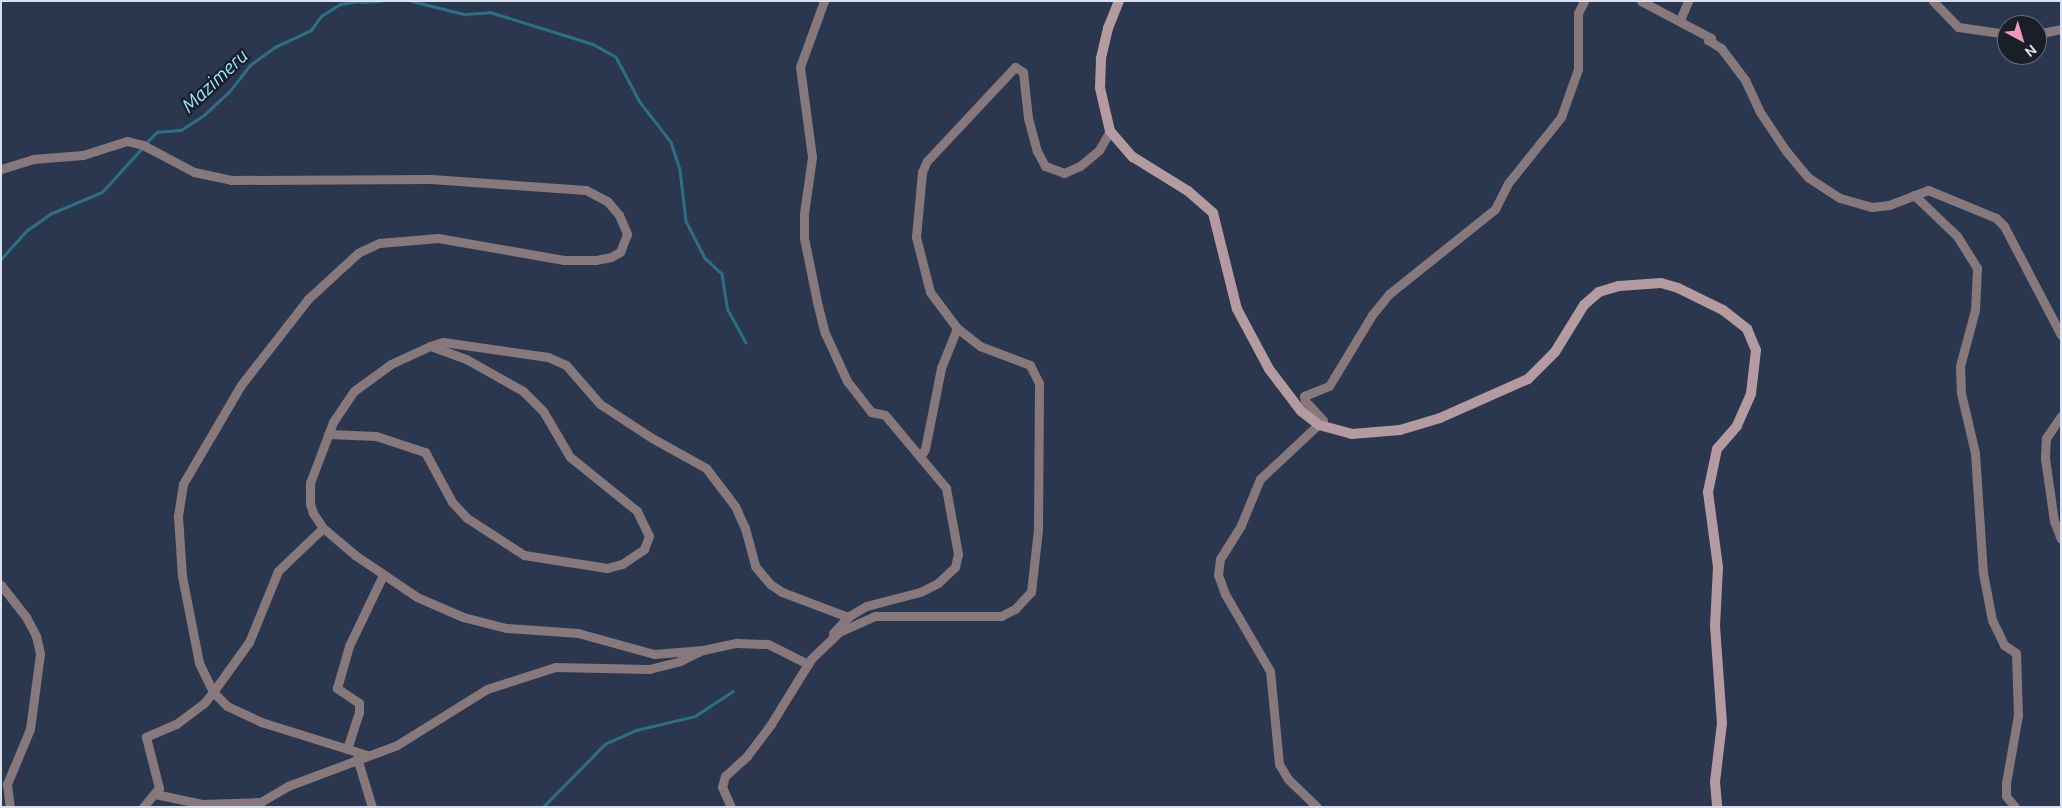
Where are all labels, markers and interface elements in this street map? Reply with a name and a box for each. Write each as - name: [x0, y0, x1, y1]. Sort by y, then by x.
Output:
- north arrow: [1997, 15, 2047, 65]
- text: N: [2022, 41, 2040, 60]
- water label: Mazimeru: [177, 45, 253, 117]

